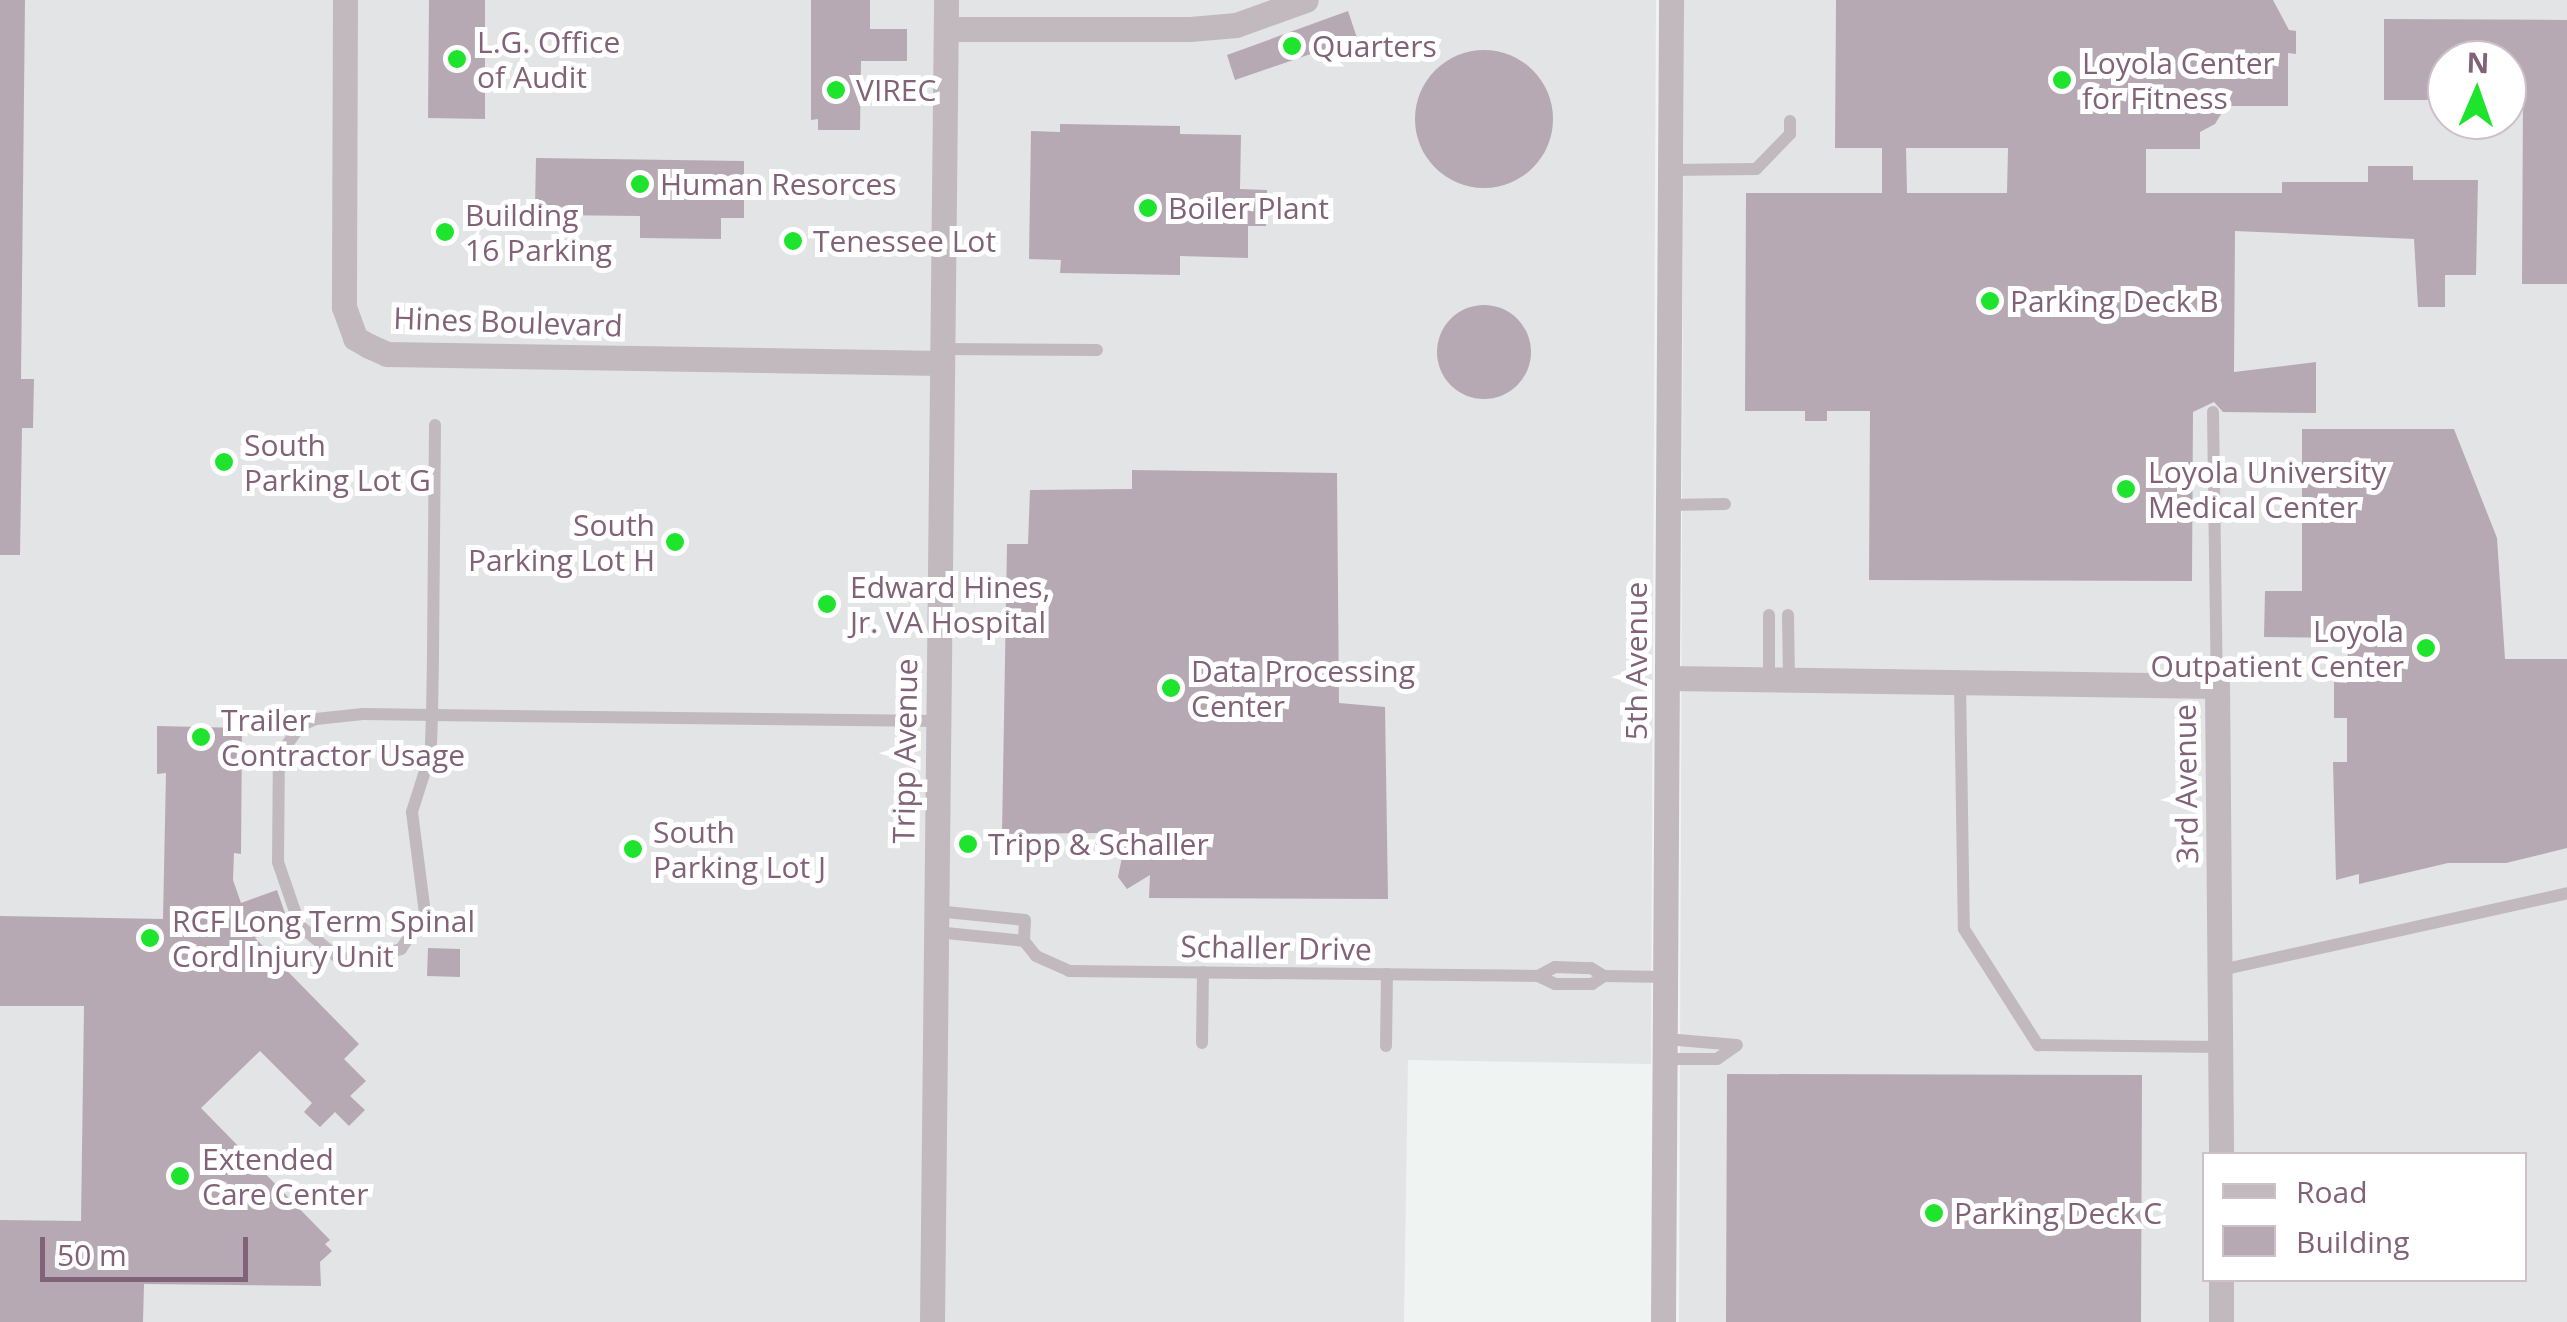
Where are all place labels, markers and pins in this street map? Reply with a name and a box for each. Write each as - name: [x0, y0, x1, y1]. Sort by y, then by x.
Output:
- place label: L.G. Office of Audit: [477, 24, 620, 94]
- place label: Quarters: [1312, 28, 1437, 64]
- marker: Quarters: [1281, 35, 1303, 57]
- place label: Loyola Center for Fitness: [2082, 45, 2275, 116]
- marker: L.G. Office of Audit: [446, 48, 468, 70]
- marker: Loyola Center for Fitness: [2051, 69, 2073, 91]
- place label: VIREC: [856, 72, 936, 108]
- marker: VIREC: [825, 79, 847, 101]
- place label: Human Resorces: [660, 166, 897, 202]
- marker: Human Resorces: [629, 173, 651, 195]
- place label: Boiler Plant: [1168, 190, 1329, 226]
- place label: Building 16 Parking: [465, 197, 612, 268]
- marker: Boiler Plant: [1137, 197, 1159, 219]
- marker: Building 16 Parking: [434, 221, 456, 243]
- place label: Tenessee Lot: [813, 223, 996, 259]
- marker: Tenessee Lot: [782, 230, 804, 252]
- place label: Parking Deck B: [2010, 283, 2219, 319]
- marker: Parking Deck B: [1979, 290, 2001, 312]
- place label: South Parking Lot G: [244, 427, 431, 498]
- marker: South Parking Lot G: [213, 451, 235, 473]
- place label: Loyola University Medical Center: [2148, 454, 2386, 524]
- marker: Loyola University Medical Center: [2113, 476, 2139, 502]
- place label: South Parking Lot H: [468, 507, 655, 578]
- marker: South Parking Lot H: [664, 531, 686, 553]
- place label: Edward Hines, Jr. VA Hospital: [850, 569, 1050, 640]
- marker: Edward Hines, Jr. VA Hospital: [814, 591, 840, 617]
- place label: Loyola Outpatient Center: [2151, 613, 2404, 684]
- marker: Loyola Outpatient Center: [2413, 635, 2439, 661]
- place label: Data Processing Center: [1191, 653, 1415, 724]
- marker: Data Processing Center: [1160, 677, 1182, 699]
- place label: Trailer Contractor Usage: [221, 702, 465, 772]
- marker: Trailer Contractor Usage: [190, 726, 212, 748]
- place label: South Parking Lot J: [653, 814, 826, 884]
- place label: Tripp & Schaller: [988, 826, 1209, 862]
- marker: Tripp & Schaller: [957, 833, 979, 855]
- marker: South Parking Lot J: [622, 838, 644, 860]
- place label: RCF Long Term Spinal Cord Injury Unit: [172, 903, 475, 974]
- marker: RCF Long Term Spinal Cord Injury Unit: [137, 925, 163, 951]
- place label: Extended Care Center: [202, 1141, 368, 1212]
- marker: Extended Care Center: [167, 1163, 193, 1189]
- place label: Parking Deck C: [1954, 1195, 2162, 1231]
- marker: Parking Deck C: [1923, 1202, 1945, 1224]

